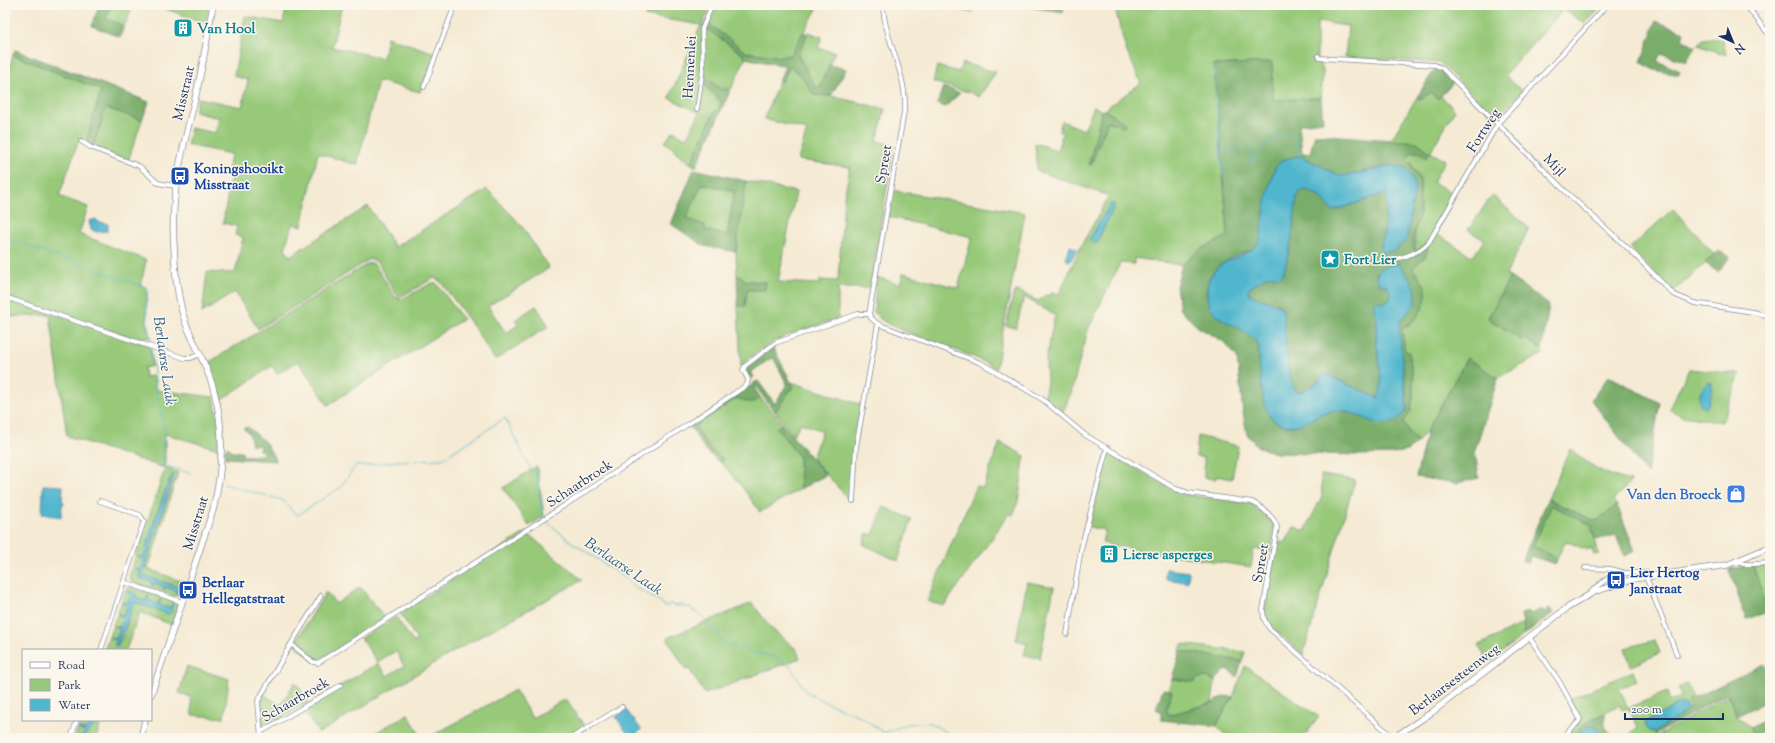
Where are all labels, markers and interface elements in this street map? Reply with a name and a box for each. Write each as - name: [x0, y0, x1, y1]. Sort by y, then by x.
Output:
- building icon: Van Hool: [172, 17, 194, 39]
- place label: Van Hool: [197, 20, 256, 40]
- north arrow: [1713, 22, 1753, 62]
- street label: Hennenlei: [679, 35, 703, 99]
- text: N: [1730, 39, 1749, 57]
- street label: Misstraat: [169, 64, 201, 123]
- street label: Fortweg: [1463, 105, 1506, 157]
- street label: Spreet: [872, 143, 898, 185]
- street label: Mijl: [1538, 151, 1569, 182]
- place label: Koningshooikt Misstraat: [194, 160, 284, 196]
- bus stop icon: Koningshooikt Misstraat: [169, 165, 191, 187]
- place icon: Fort Lier: [1319, 248, 1341, 270]
- place label: Fort Lier: [1344, 251, 1397, 271]
- water label: Berlaarse Laak: [147, 315, 180, 407]
- street label: Schaarbroek: [543, 456, 617, 514]
- shop icon: Van den Broeck: [1725, 483, 1747, 505]
- place label: Van den Broeck: [1626, 486, 1722, 506]
- street label: Misstraat: [179, 494, 215, 553]
- water label: Berlaarse Laak: [580, 533, 666, 601]
- street label: Spreet: [1249, 542, 1275, 584]
- building icon: Lierse asperges: [1098, 543, 1120, 565]
- place label: Lierse asperges: [1123, 546, 1213, 566]
- place label: Lier Hertog Janstraat: [1629, 564, 1699, 600]
- bus stop icon: Lier Hertog Janstraat: [1605, 569, 1627, 591]
- place label: Berlaar Hellegatstraat: [202, 574, 285, 610]
- bus stop icon: Berlaar Hellegatstraat: [177, 579, 199, 601]
- street label: Berlaarsesteenweg: [1406, 640, 1505, 721]
- legend: [22, 649, 152, 721]
- text: Road: [58, 657, 85, 675]
- street label: Schaarbroek: [258, 673, 334, 728]
- text: Park: [58, 677, 81, 695]
- scale bar: [1625, 695, 1723, 721]
- text: Water: [58, 697, 91, 715]
- text: 200 m: [1631, 701, 1662, 719]

